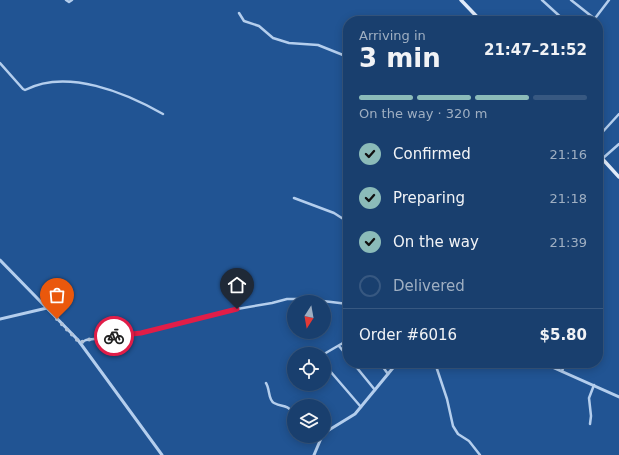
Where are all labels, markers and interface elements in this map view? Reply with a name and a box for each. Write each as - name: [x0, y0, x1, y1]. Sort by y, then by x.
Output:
- text: Arriving in: [359, 28, 426, 43]
- text: 21:47–21:52: [484, 41, 587, 59]
- text: 3 min: [359, 43, 441, 73]
- text: On the way · 320 m: [359, 106, 487, 121]
- icon: check: [359, 143, 381, 165]
- text: Confirmed: [393, 145, 471, 163]
- text: 21:16: [550, 147, 587, 162]
- icon: check: [359, 187, 381, 209]
- text: Preparing: [393, 189, 465, 207]
- text: 21:18: [550, 191, 587, 206]
- icon: check: [359, 231, 381, 253]
- text: On the way: [393, 233, 479, 251]
- text: 21:39: [550, 235, 587, 250]
- pin: [220, 268, 254, 309]
- icon: home: [226, 274, 248, 296]
- text: Delivered: [393, 277, 465, 295]
- pin: [40, 278, 74, 319]
- icon: bag: [46, 284, 68, 306]
- north arrow: [287, 295, 331, 339]
- map controls: [287, 295, 331, 443]
- courier: [94, 316, 134, 356]
- icon: bike: [103, 325, 125, 347]
- text: Order #6016: [359, 326, 457, 344]
- text: $5.80: [540, 326, 587, 344]
- button: locate: [287, 347, 331, 391]
- button: layers: [287, 399, 331, 443]

